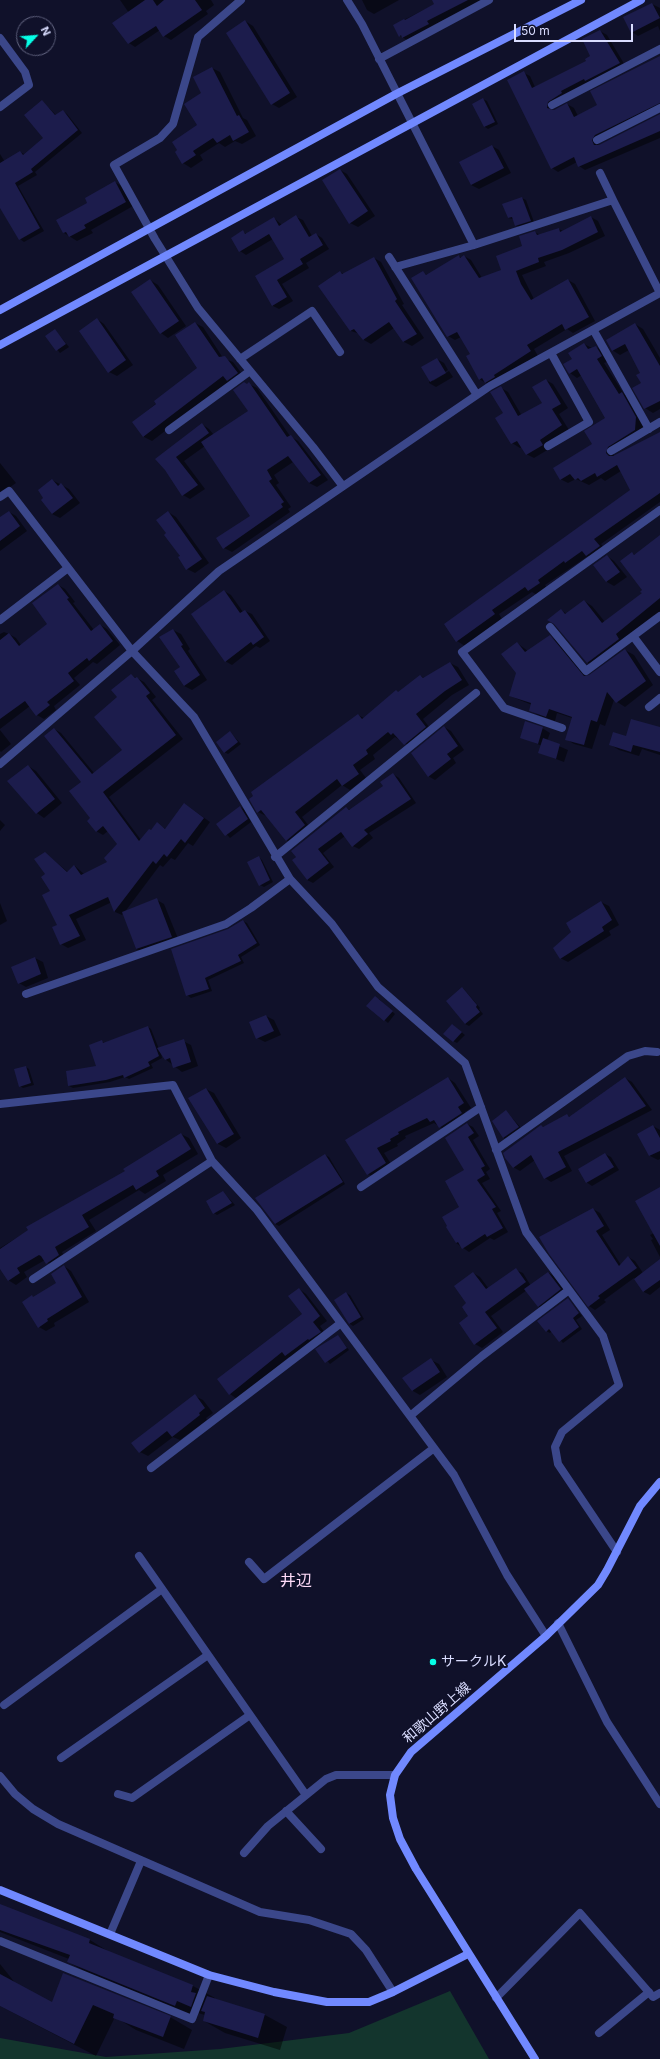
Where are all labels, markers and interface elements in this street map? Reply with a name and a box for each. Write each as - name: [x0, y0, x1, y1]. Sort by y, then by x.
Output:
- north arrow: [16, 16, 56, 56]
- scale bar: [516, 16, 635, 42]
- text: 50 m: [521, 23, 550, 38]
- text: N: [38, 24, 54, 38]
- district label: 井辺: [280, 1571, 312, 1591]
- place label: サークルK: [441, 1654, 506, 1670]
- marker: サークルK: [428, 1657, 438, 1667]
- street label: 和歌山野上線: [400, 1679, 474, 1747]

